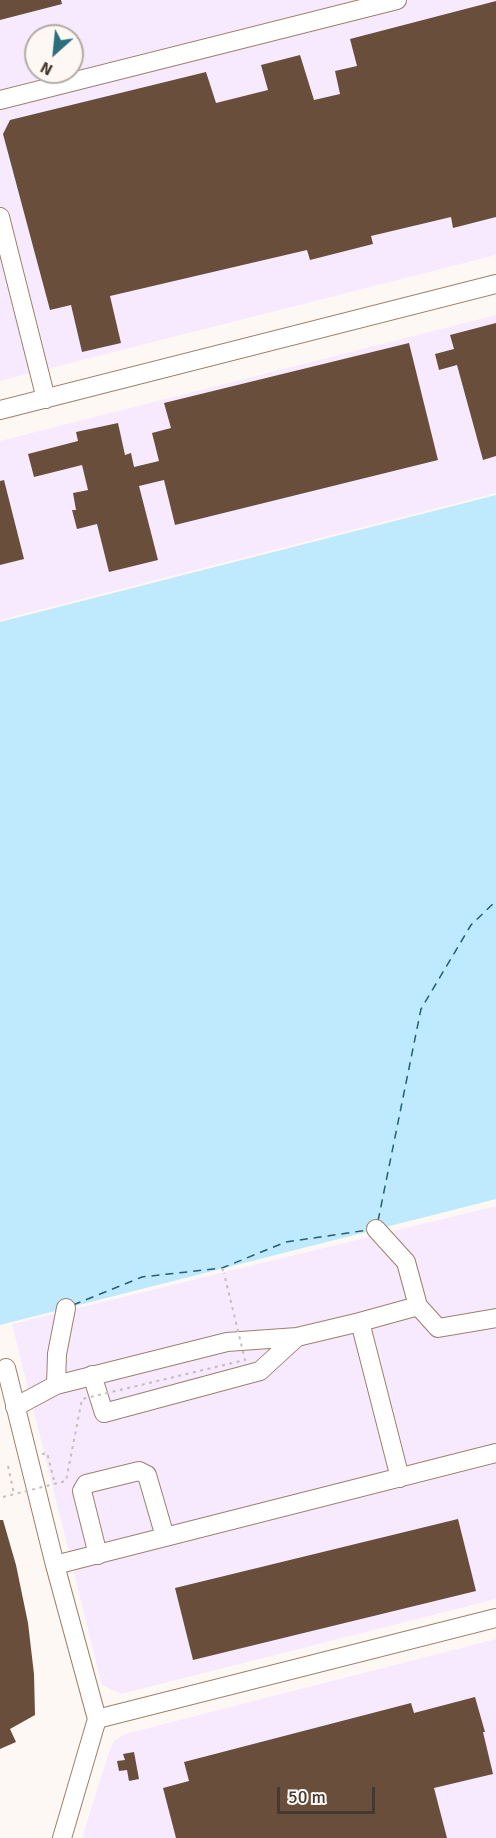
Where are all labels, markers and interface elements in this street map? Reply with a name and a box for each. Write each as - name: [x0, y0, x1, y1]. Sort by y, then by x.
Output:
- north arrow: [24, 24, 84, 84]
- text: N: [37, 57, 56, 80]
- scale bar: [280, 1775, 378, 1813]
- text: 50 m: [288, 1786, 326, 1808]

